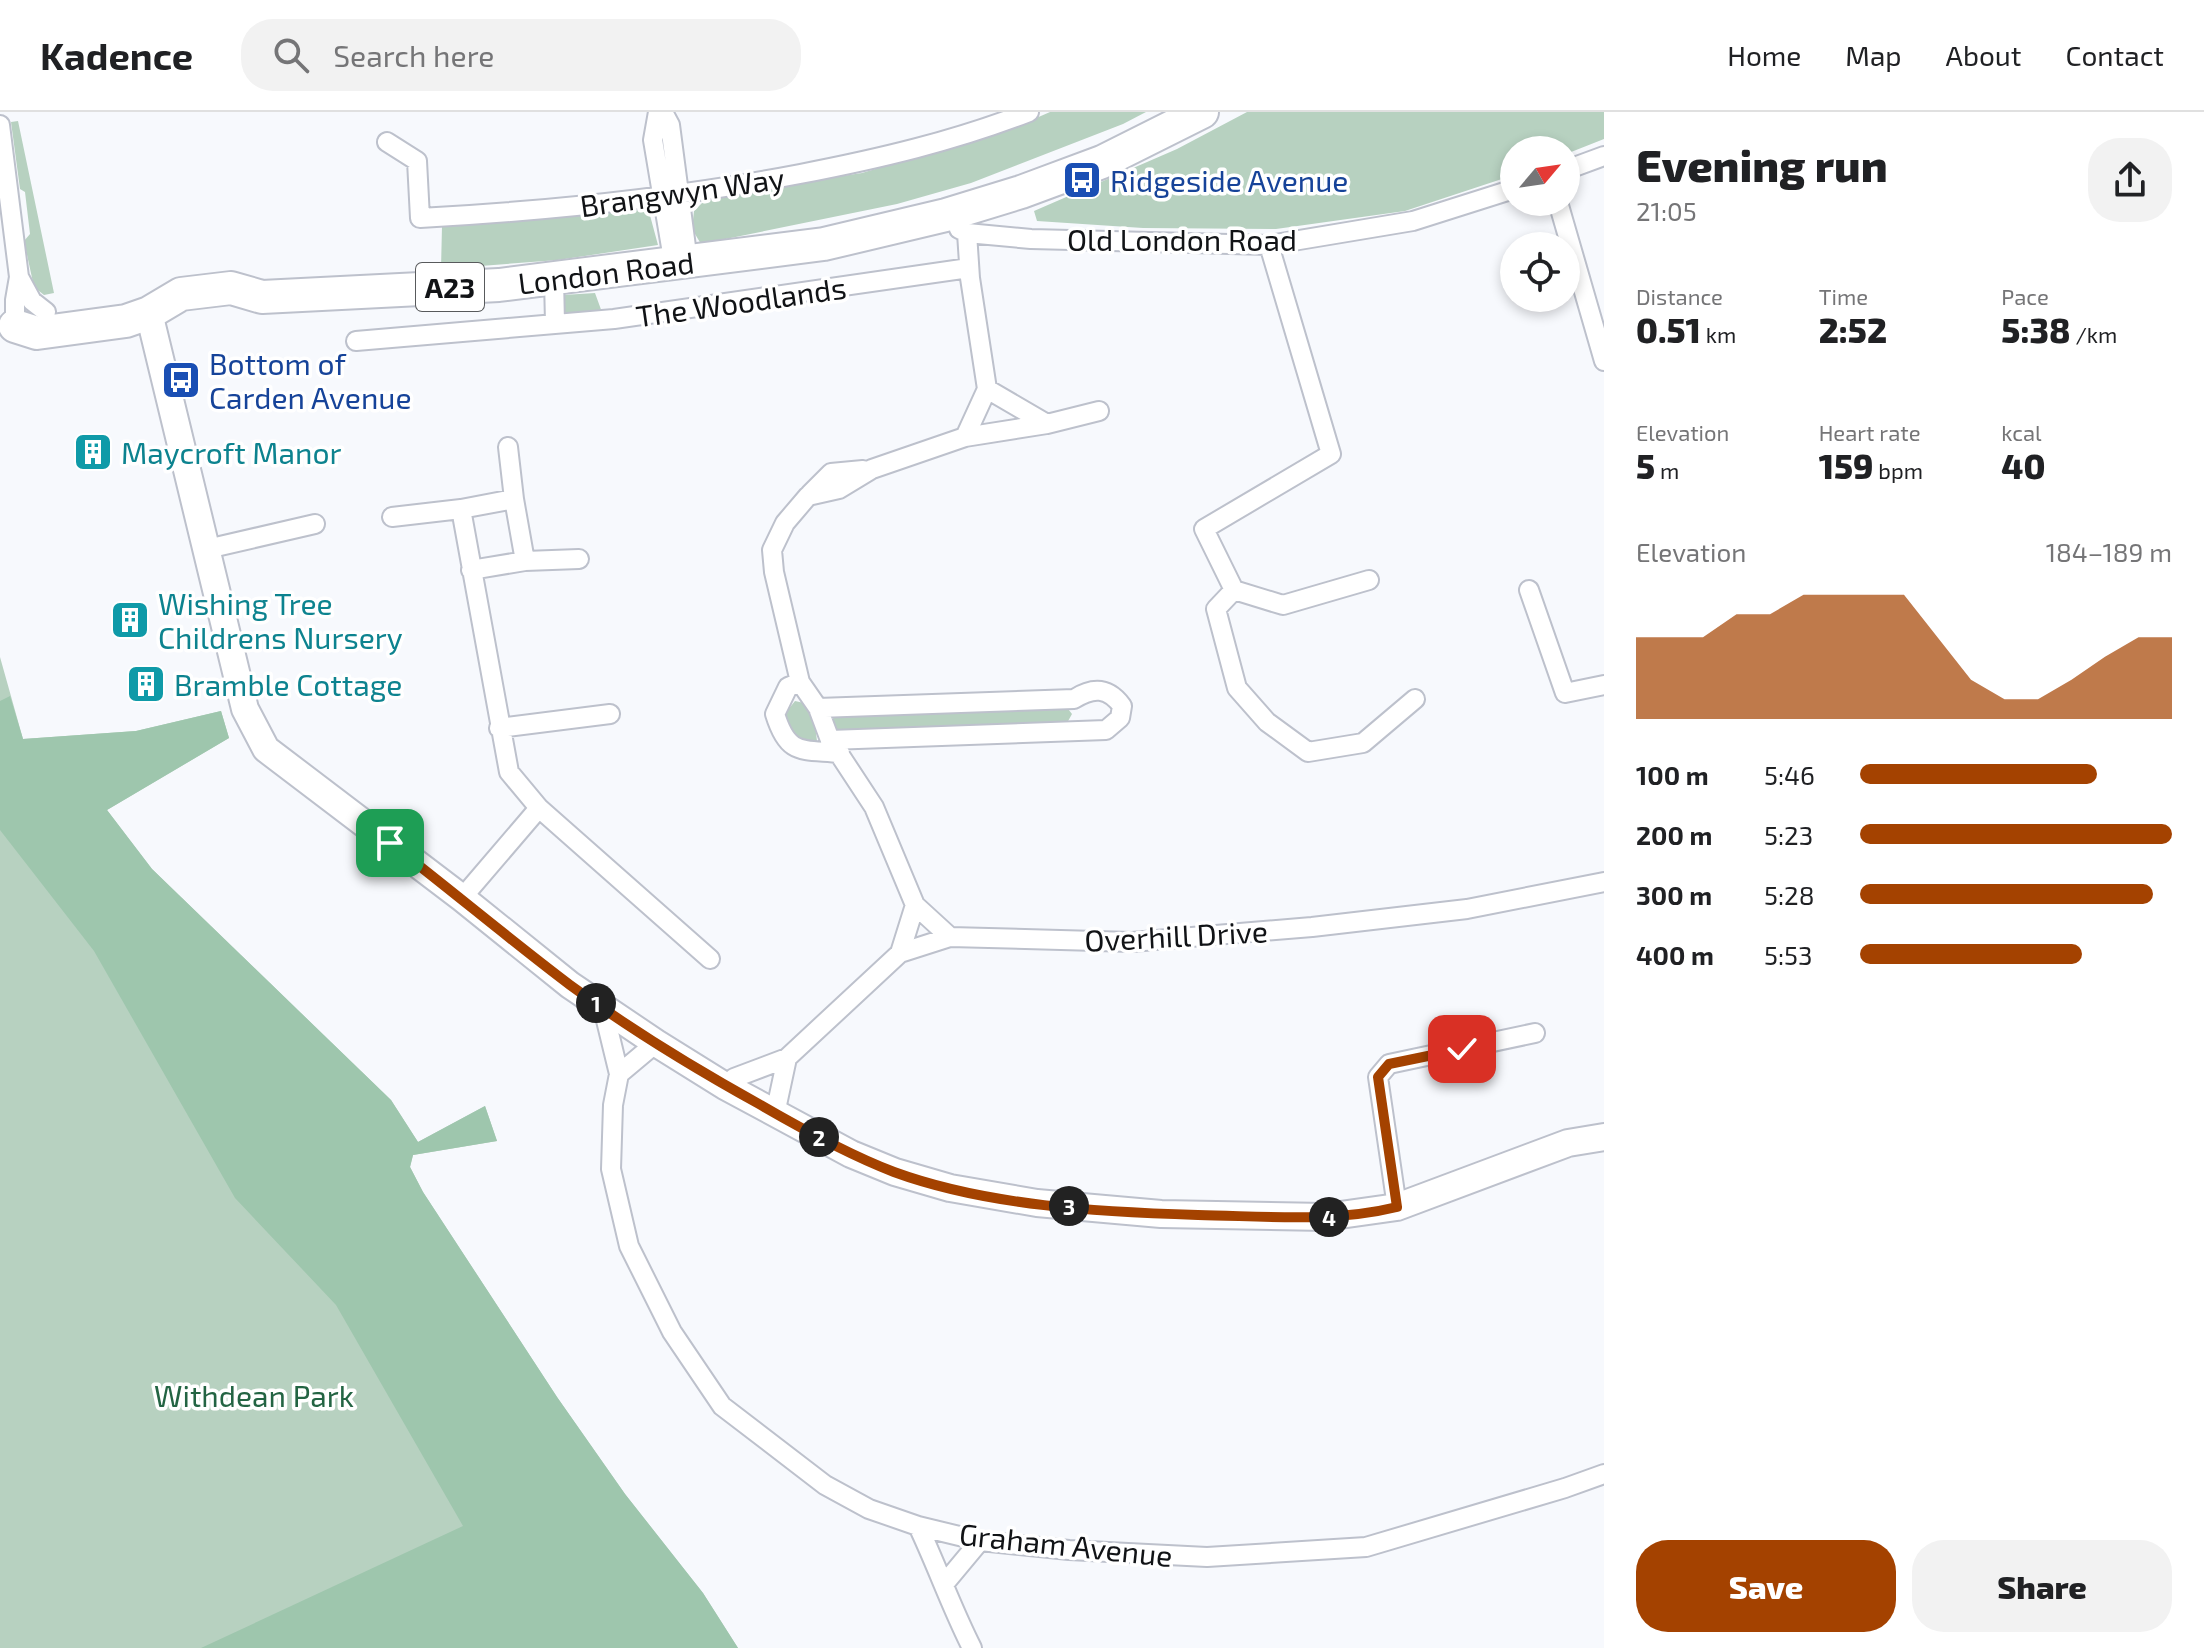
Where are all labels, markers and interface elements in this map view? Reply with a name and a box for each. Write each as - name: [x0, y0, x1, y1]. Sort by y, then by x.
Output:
- search box: [241, 19, 801, 91]
- text: Kadence: [40, 32, 193, 78]
- icon: search: [269, 33, 313, 77]
- text: Search here: [333, 37, 494, 73]
- text: Home: [1727, 38, 1801, 72]
- text: Map: [1845, 38, 1902, 72]
- text: About: [1946, 38, 2021, 72]
- text: Contact: [2065, 38, 2164, 72]
- north arrow: [1500, 136, 1580, 216]
- map controls: [1500, 136, 1580, 312]
- text: Evening run: [1636, 138, 1888, 191]
- button: share: [2088, 138, 2172, 222]
- street label: Brangwyn Way: [577, 159, 787, 223]
- bus stop icon: Ridgeside Avenue: [1061, 159, 1103, 201]
- place label: Ridgeside Avenue: [1110, 162, 1348, 198]
- text: 21:05: [1636, 195, 1697, 226]
- street label: Old London Road: [1067, 221, 1297, 257]
- button: locate: [1500, 232, 1580, 312]
- street label: London Road: [516, 243, 696, 301]
- road number: A23: [416, 263, 484, 311]
- street label: The Woodlands: [634, 268, 848, 334]
- text: Distance: [1636, 283, 1723, 309]
- text: Time: [1819, 283, 1868, 309]
- text: Pace: [2001, 283, 2049, 309]
- text: 0.51: [1636, 309, 1701, 350]
- text: 2:52: [1819, 309, 1887, 350]
- text: 5:38: [2001, 309, 2070, 350]
- text: km: [1701, 321, 1736, 347]
- text: /km: [2070, 321, 2117, 347]
- place label: Bottom of Carden Avenue: [209, 345, 412, 415]
- bus stop icon: Bottom of Carden Avenue: [160, 359, 202, 401]
- text: Elevation: [1636, 419, 1729, 445]
- text: Heart rate: [1819, 419, 1920, 445]
- text: kcal: [2001, 419, 2042, 445]
- building icon: Maycroft Manor: [72, 431, 114, 473]
- place label: Maycroft Manor: [121, 434, 342, 470]
- text: 5: [1636, 445, 1655, 486]
- text: 159: [1819, 445, 1873, 486]
- text: 40: [2001, 445, 2045, 486]
- text: m: [1655, 457, 1679, 483]
- text: bpm: [1873, 457, 1923, 483]
- text: Elevation: [1636, 536, 1746, 567]
- text: 184–189 m: [2046, 536, 2172, 567]
- place label: Wishing Tree Childrens Nursery: [158, 585, 403, 655]
- building icon: Wishing Tree Childrens Nursery: [109, 599, 151, 641]
- building icon: Bramble Cottage: [125, 663, 167, 705]
- place label: Bramble Cottage: [174, 666, 402, 702]
- text: 100 m: [1636, 759, 1709, 790]
- text: 5:46: [1764, 759, 1815, 790]
- pin: [356, 809, 424, 877]
- text: 200 m: [1636, 819, 1712, 850]
- text: 5:23: [1764, 819, 1813, 850]
- icon: arrive: [368, 821, 412, 865]
- text: 300 m: [1636, 879, 1712, 910]
- text: 5:28: [1764, 879, 1814, 910]
- street label: Overhill Drive: [1083, 912, 1269, 958]
- text: 400 m: [1636, 939, 1714, 970]
- text: 5:53: [1764, 939, 1812, 970]
- pin: 1: [576, 983, 616, 1023]
- text: 1: [591, 990, 601, 1016]
- pin: [1428, 1015, 1496, 1083]
- icon: check: [1440, 1027, 1484, 1071]
- pin: 2: [799, 1117, 839, 1157]
- text: 2: [813, 1124, 825, 1150]
- pin: 3: [1049, 1186, 1089, 1226]
- text: 3: [1063, 1193, 1075, 1219]
- pin: 4: [1309, 1197, 1349, 1237]
- text: 4: [1322, 1204, 1336, 1230]
- park label: Withdean Park: [154, 1377, 354, 1413]
- street label: Graham Avenue: [958, 1515, 1174, 1573]
- button: Save: [1636, 1540, 1896, 1632]
- button: Share: [1912, 1540, 2172, 1632]

